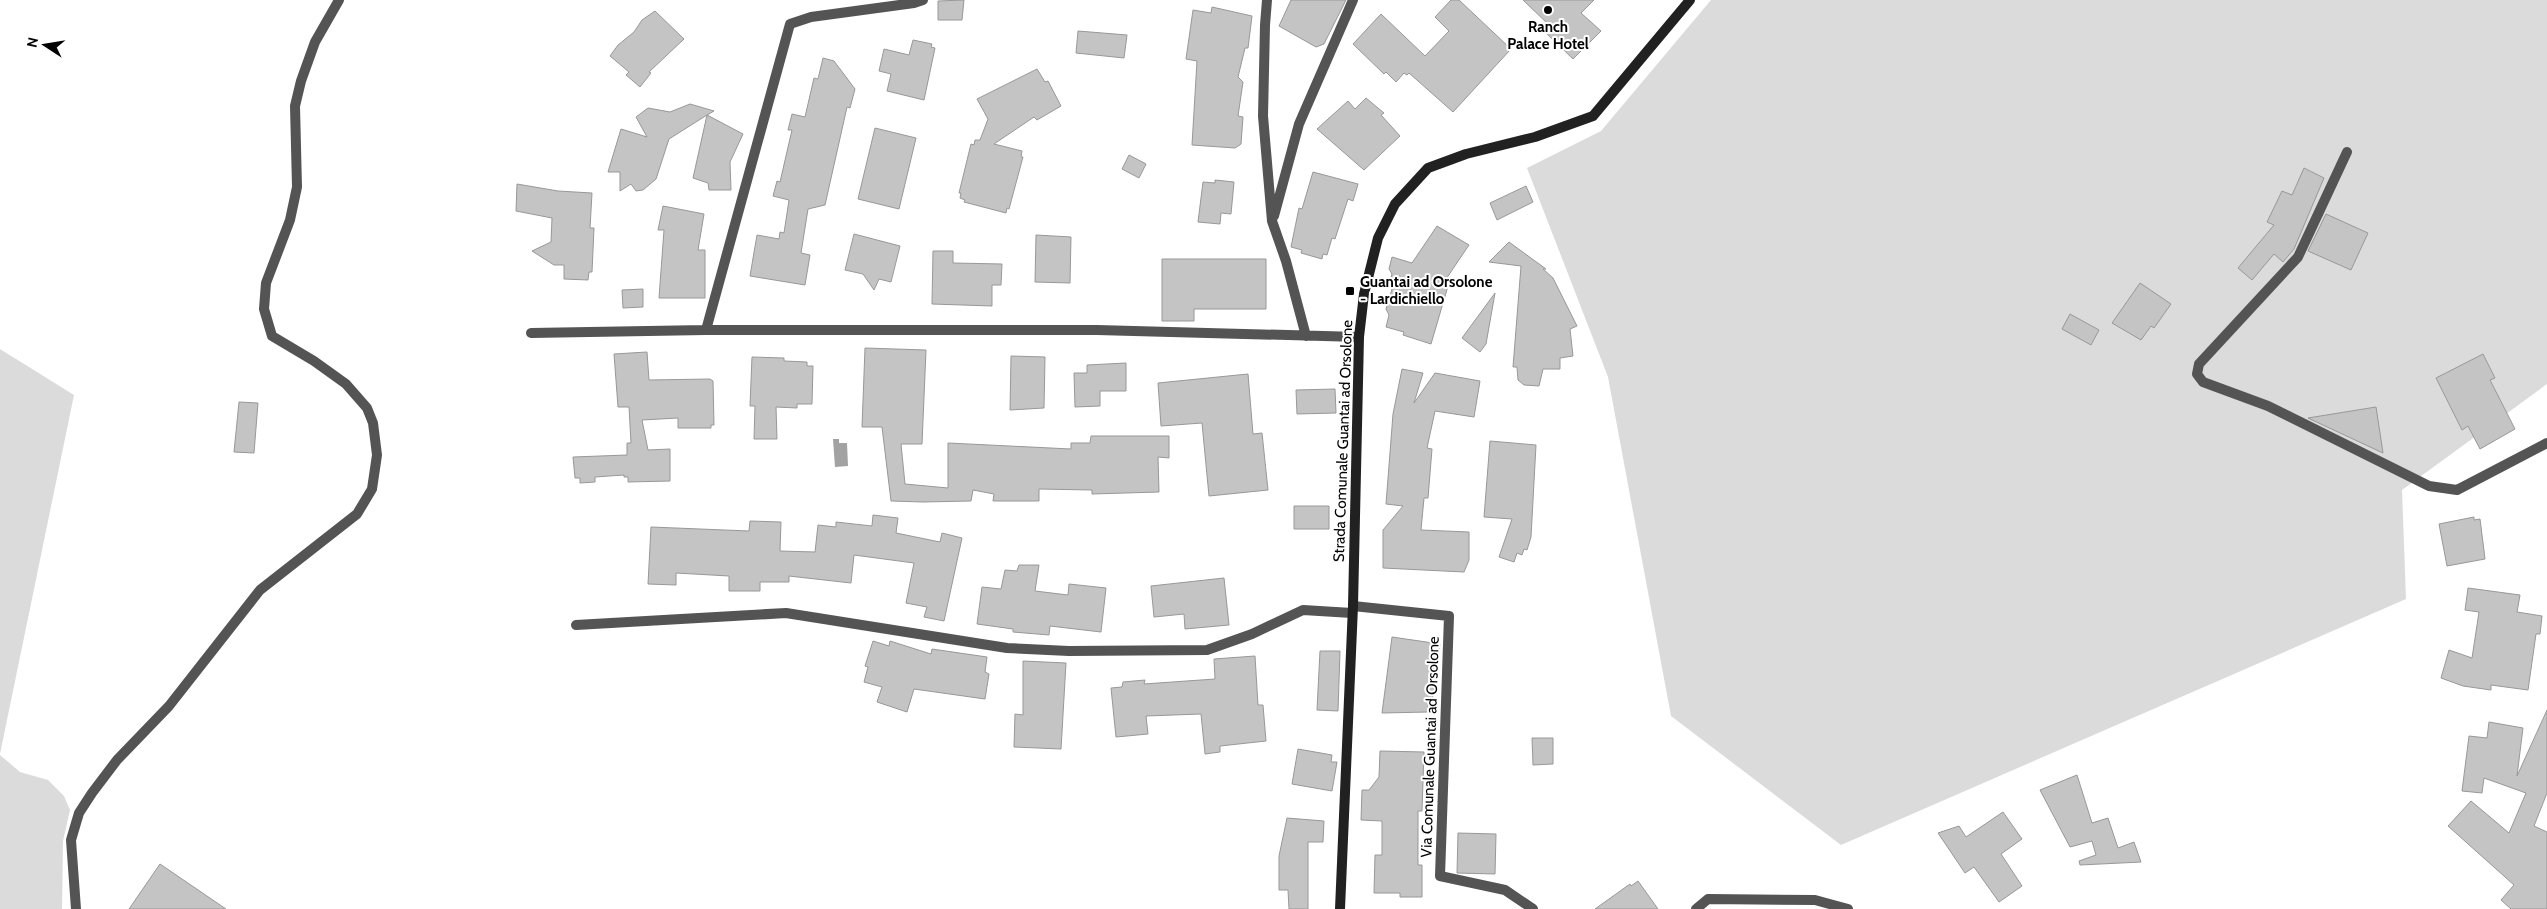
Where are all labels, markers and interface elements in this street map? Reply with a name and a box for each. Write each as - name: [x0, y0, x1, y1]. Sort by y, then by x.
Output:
- marker: Ranch Palace Hotel: [1542, 4, 1554, 16]
- place label: Ranch Palace Hotel: [1507, 18, 1589, 53]
- north arrow: [20, 20, 70, 70]
- text: N: [22, 36, 42, 49]
- place label: Guantai ad Orsolone - Lardichiello: [1360, 273, 1493, 308]
- marker: Guantai ad Orsolone - Lardichiello: [1344, 285, 1356, 297]
- street label: Strada Comunale Guantai ad Orsolone: [1330, 319, 1356, 562]
- street label: Via Comunale Guantai ad Orsolone: [1417, 636, 1443, 858]

